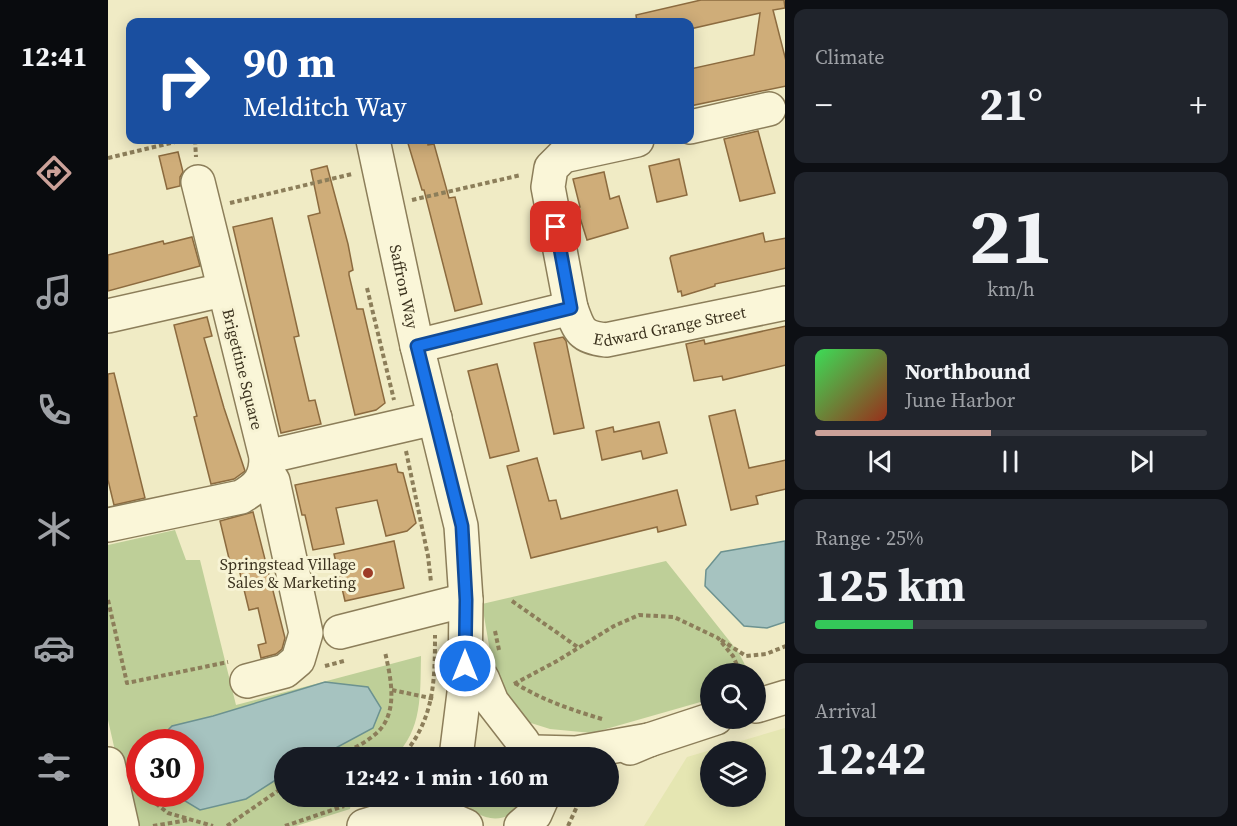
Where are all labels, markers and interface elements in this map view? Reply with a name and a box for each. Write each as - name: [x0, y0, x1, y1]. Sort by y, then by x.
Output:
- text: 90 m: [243, 33, 336, 91]
- text: 12:41: [21, 38, 87, 75]
- icon: right: [144, 42, 222, 120]
- text: Climate: [815, 43, 884, 71]
- text: 21°: [979, 73, 1043, 135]
- text: −: [815, 82, 833, 127]
- text: +: [1189, 82, 1207, 127]
- text: Melditch Way: [243, 88, 406, 125]
- icon: directions: [33, 152, 75, 194]
- text: 21: [969, 182, 1053, 289]
- pin: [530, 201, 581, 252]
- icon: arrive: [539, 210, 572, 243]
- street label: Saffron Way: [385, 242, 424, 332]
- icon: music: [33, 271, 75, 313]
- text: km/h: [987, 275, 1035, 303]
- street label: Edward Grange Street: [592, 300, 748, 351]
- street label: Brigettine Square: [217, 306, 269, 432]
- text: Northbound: [905, 356, 1030, 386]
- text: June Harbor: [905, 386, 1015, 414]
- icon: phone: [33, 389, 75, 431]
- icon: previous: [864, 445, 897, 478]
- icon: pause: [994, 445, 1027, 478]
- icon: next: [1125, 445, 1158, 478]
- icon: climate: [33, 508, 75, 550]
- text: Range · 25%: [815, 524, 924, 552]
- place label: Springstead Village Sales & Marketing: [220, 553, 356, 593]
- text: 125 km: [815, 554, 966, 616]
- marker: Springstead Village Sales & Marketing: [361, 566, 375, 580]
- icon: car: [33, 627, 75, 669]
- position arrow: [433, 634, 497, 698]
- map controls: [700, 663, 766, 807]
- button: search: [700, 663, 766, 729]
- text: Arrival: [815, 697, 877, 725]
- text: 12:42: [815, 727, 926, 789]
- speed limit sign: 30: [126, 729, 204, 807]
- button: layers: [700, 741, 766, 807]
- icon: filters: [33, 746, 75, 788]
- text: 12:42 · 1 min · 160 m: [345, 762, 548, 792]

